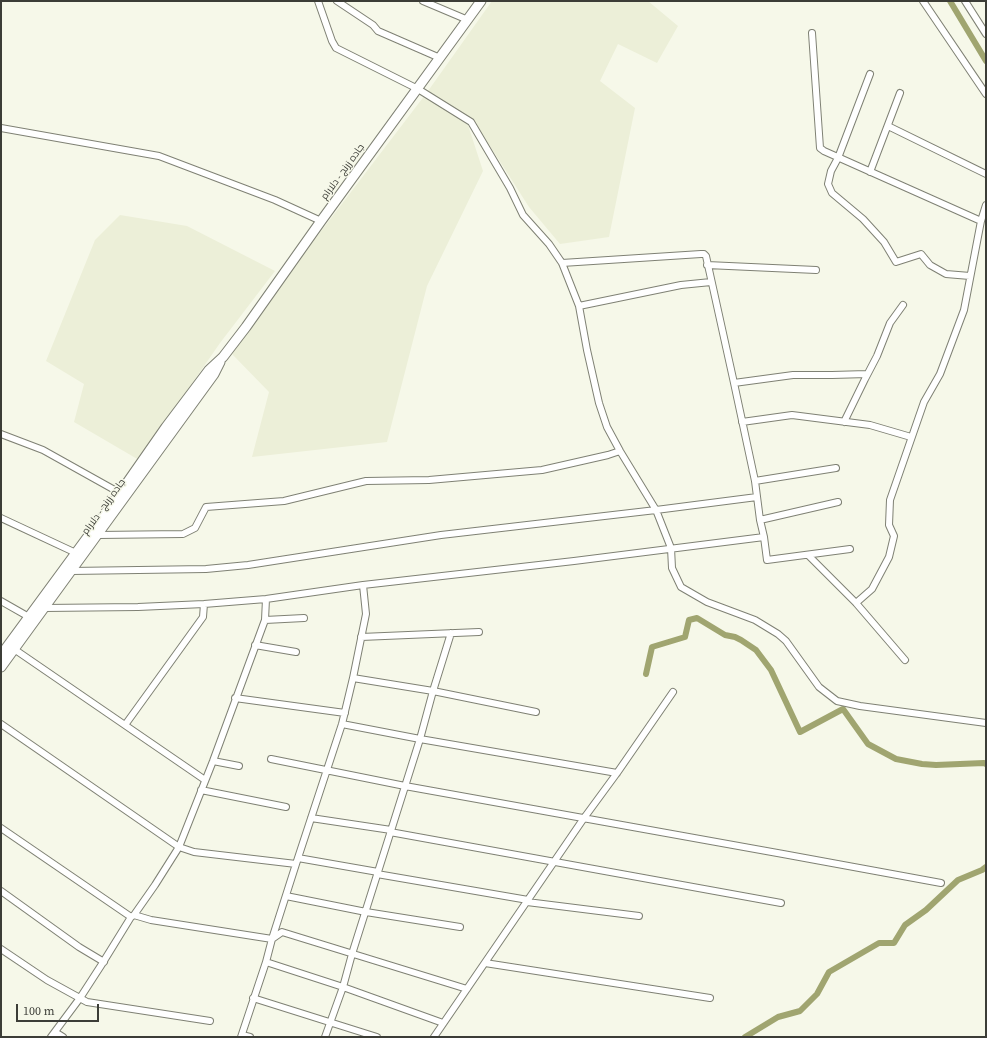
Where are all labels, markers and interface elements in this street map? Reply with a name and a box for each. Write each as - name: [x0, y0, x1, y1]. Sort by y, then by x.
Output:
- street label: جاده زرنج - دلارام: [319, 142, 367, 202]
- street label: جاده زرنج - دلارام: [80, 477, 128, 537]
- scale bar: [18, 996, 101, 1022]
- text: 100 m: [23, 1003, 55, 1019]

